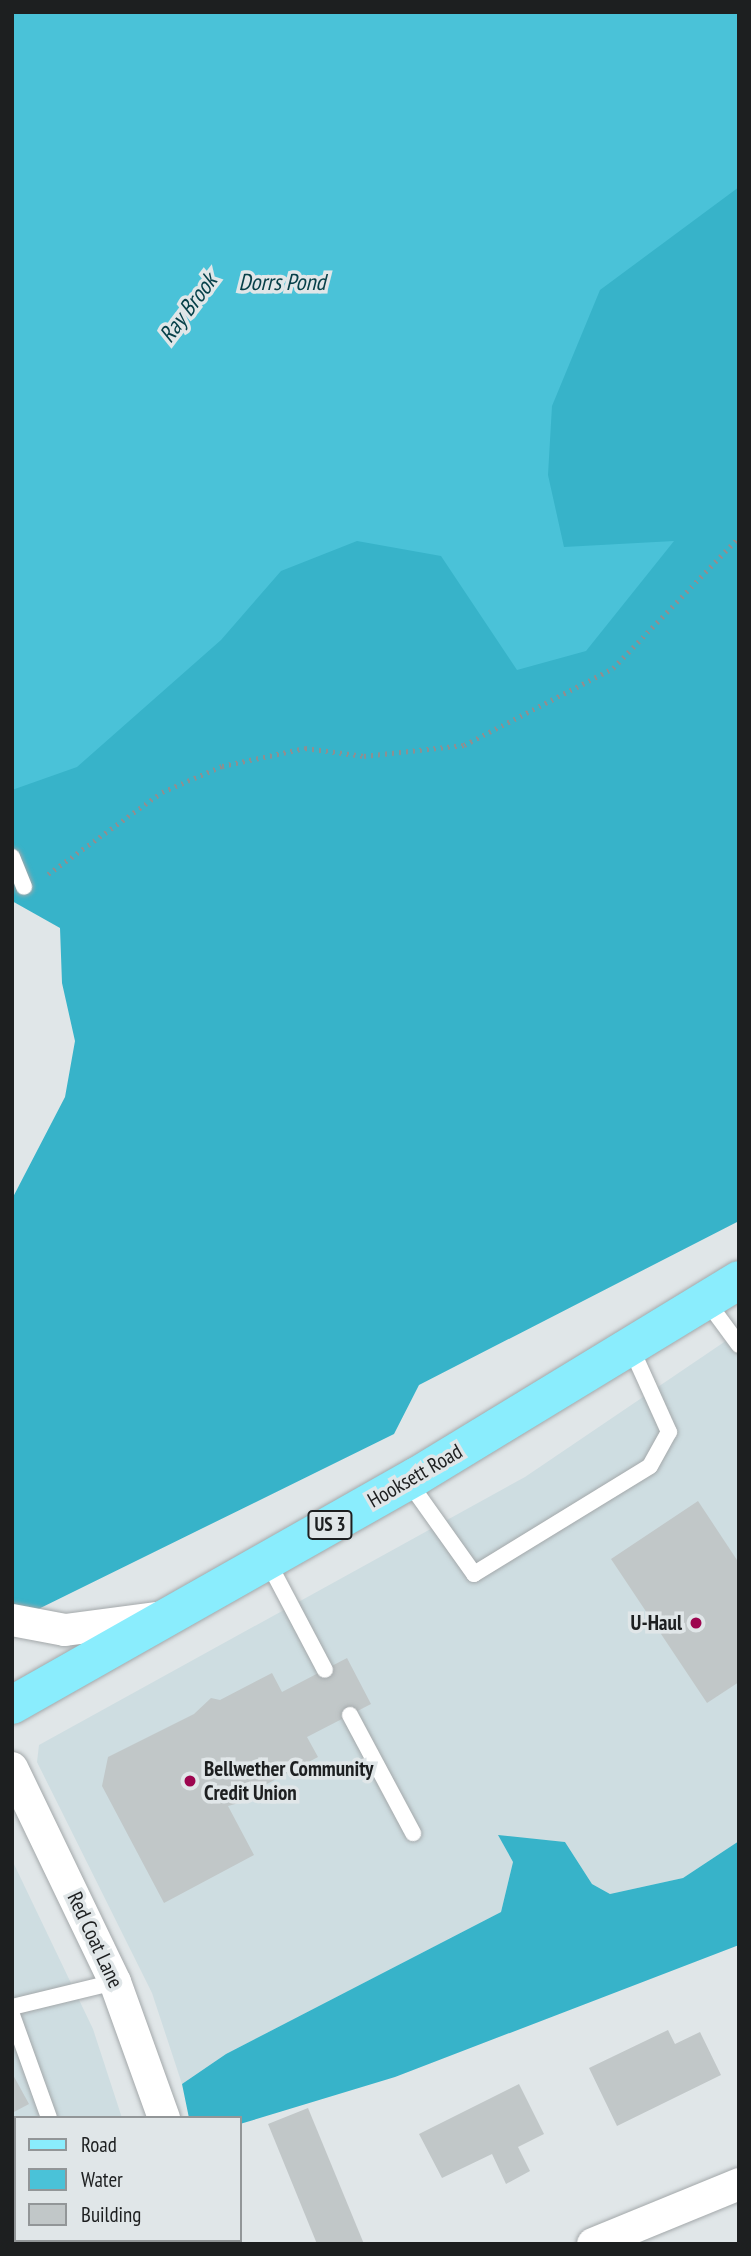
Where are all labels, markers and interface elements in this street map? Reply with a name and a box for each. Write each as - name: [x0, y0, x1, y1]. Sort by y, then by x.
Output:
- water label: Ray Brook: [153, 268, 223, 348]
- water label: Dorrs Pond: [239, 268, 325, 296]
- street label: Hooksett Road: [363, 1439, 467, 1513]
- road number: US 3: [307, 1510, 353, 1540]
- place label: U-Haul: [631, 1610, 682, 1636]
- marker: U-Haul: [688, 1615, 704, 1631]
- place label: Bellwether Community Credit Union: [204, 1756, 374, 1806]
- marker: Bellwether Community Credit Union: [182, 1773, 198, 1789]
- street label: Red Coat Lane: [62, 1888, 128, 1992]
- legend: [14, 2116, 242, 2242]
- text: Road: [81, 2131, 117, 2158]
- text: Water: [81, 2166, 123, 2193]
- text: Building: [81, 2201, 141, 2228]

